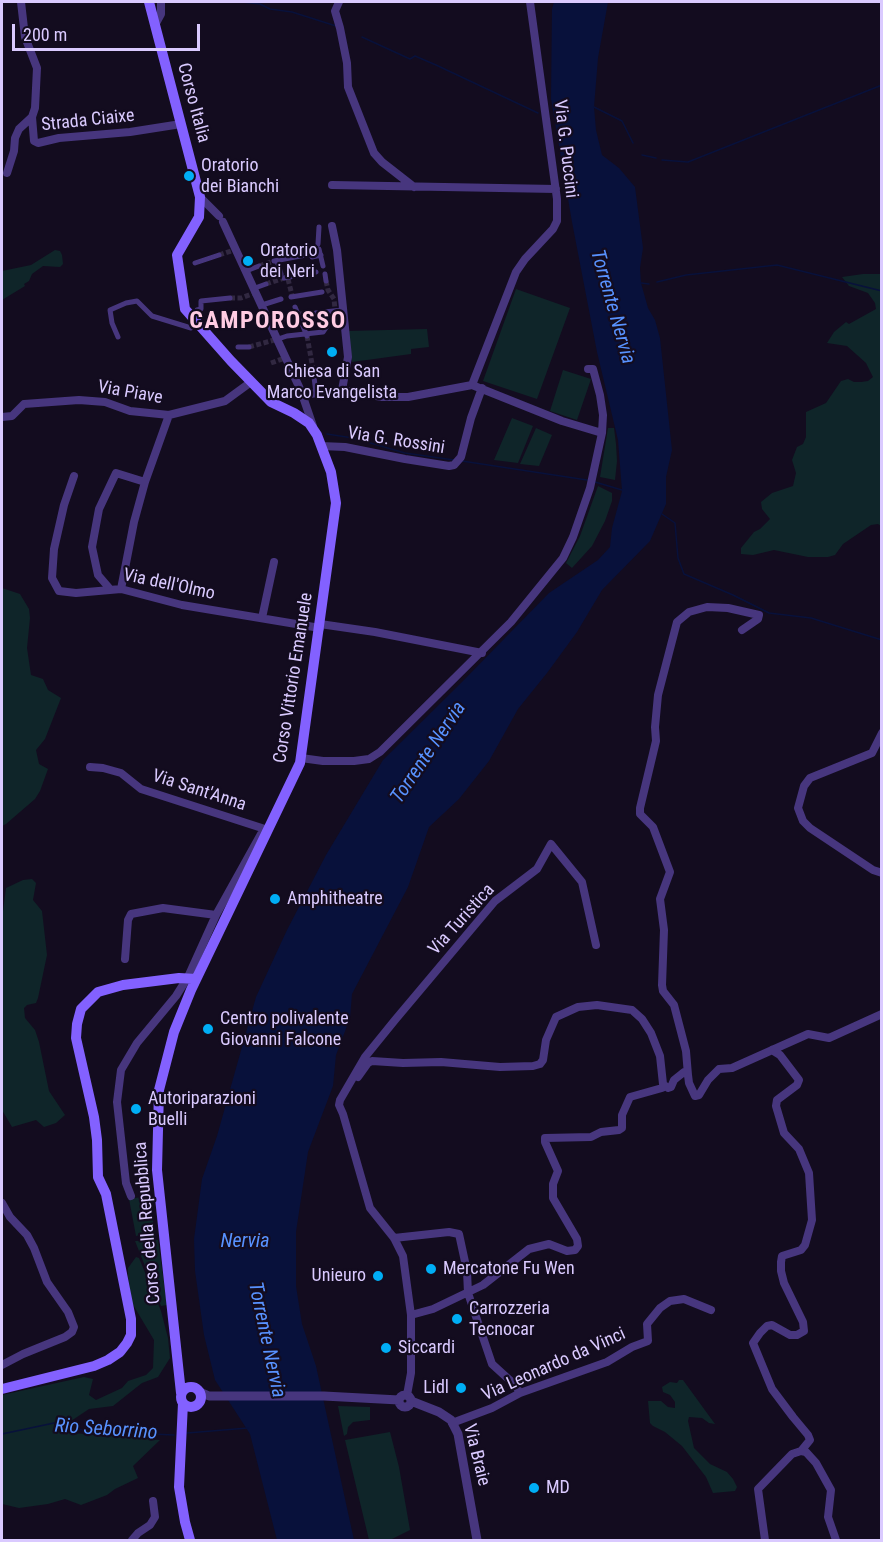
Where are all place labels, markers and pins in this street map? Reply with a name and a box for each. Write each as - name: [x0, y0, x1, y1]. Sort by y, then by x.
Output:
- place label: Oratorio dei Bianchi: [201, 155, 279, 198]
- marker: Oratorio dei Bianchi: [182, 169, 196, 183]
- place label: Oratorio dei Neri: [260, 240, 317, 282]
- marker: Oratorio dei Neri: [241, 254, 255, 268]
- marker: Chiesa di San Marco Evangelista: [325, 345, 339, 359]
- place label: Chiesa di San Marco Evangelista: [267, 361, 397, 404]
- place label: Amphitheatre: [287, 888, 383, 910]
- marker: Amphitheatre: [268, 892, 282, 906]
- place label: Centro polivalente Giovanni Falcone: [220, 1008, 349, 1050]
- marker: Centro polivalente Giovanni Falcone: [201, 1022, 215, 1036]
- place label: Autoriparazioni Buelli: [148, 1088, 256, 1130]
- marker: Autoriparazioni Buelli: [129, 1102, 143, 1116]
- place label: Mercatone Fu Wen: [443, 1258, 575, 1280]
- marker: Mercatone Fu Wen: [424, 1262, 438, 1276]
- place label: Unieuro: [312, 1265, 366, 1287]
- marker: Unieuro: [371, 1269, 385, 1283]
- place label: Carrozzeria Tecnocar: [469, 1298, 550, 1340]
- marker: Carrozzeria Tecnocar: [450, 1312, 464, 1326]
- place label: Siccardi: [398, 1337, 455, 1359]
- marker: Siccardi: [379, 1341, 393, 1355]
- place label: Lidl: [423, 1377, 449, 1399]
- marker: Lidl: [454, 1381, 468, 1395]
- place label: MD: [546, 1477, 570, 1499]
- marker: MD: [527, 1481, 541, 1495]

